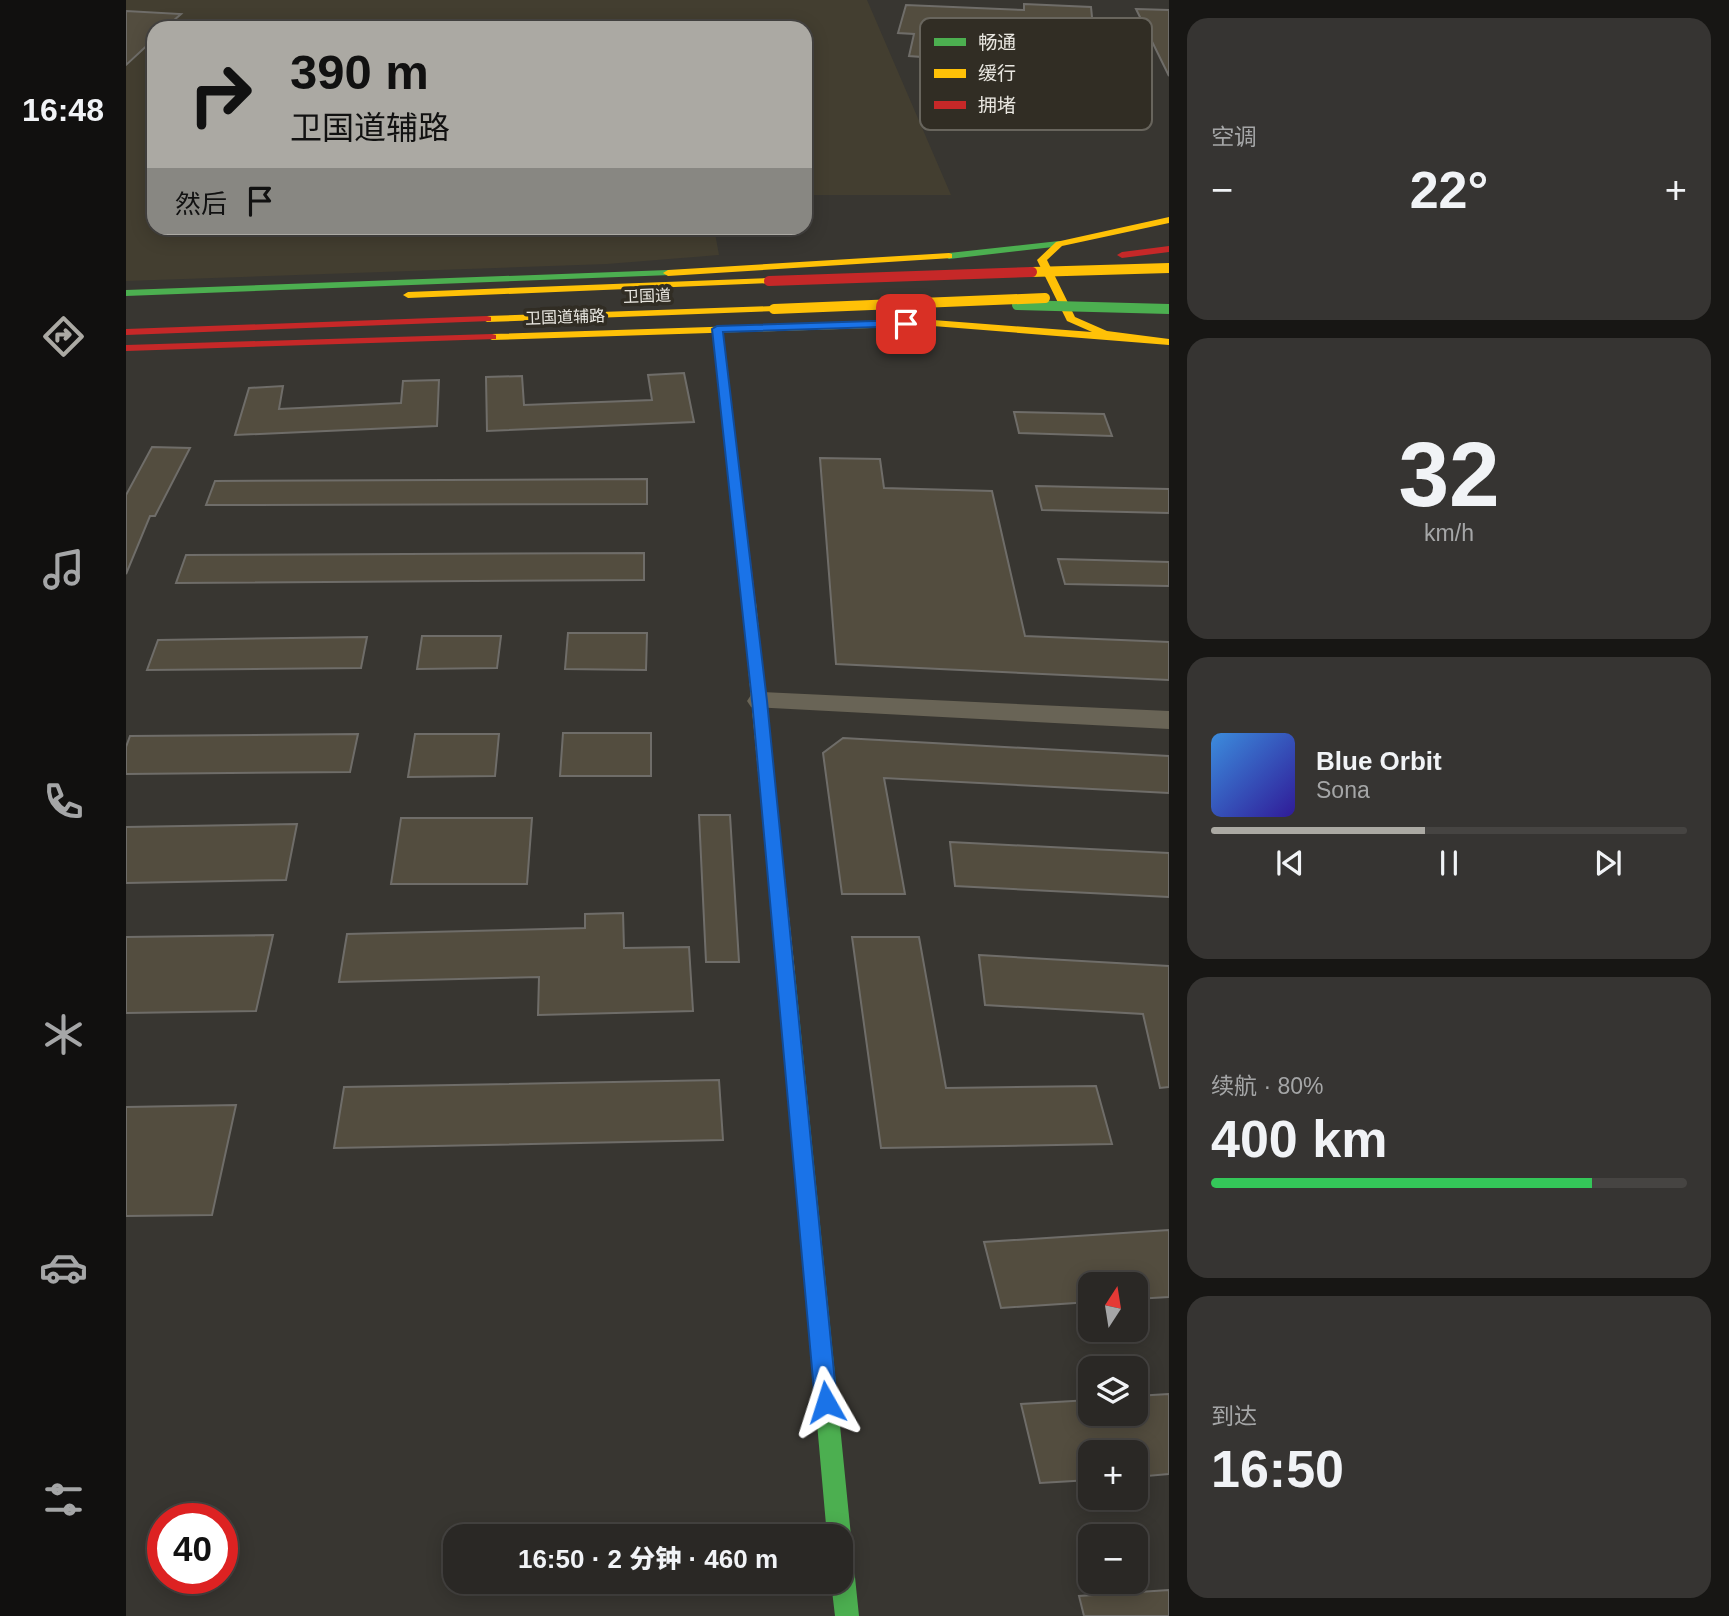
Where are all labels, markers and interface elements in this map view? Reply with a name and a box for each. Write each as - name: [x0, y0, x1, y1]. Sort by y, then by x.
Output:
- legend: [920, 18, 1152, 130]
- text: 畅通: [978, 32, 1016, 53]
- text: 390 m: [290, 45, 429, 99]
- icon: right: [175, 49, 266, 140]
- text: 缓行: [978, 63, 1016, 84]
- text: 16:48: [22, 92, 104, 128]
- text: 拥堵: [978, 95, 1016, 116]
- text: 卫国道辅路: [290, 110, 450, 146]
- text: 空调: [1211, 124, 1257, 150]
- text: 22°: [1410, 161, 1488, 219]
- text: −: [1211, 169, 1233, 211]
- text: +: [1665, 169, 1687, 211]
- icon: arrive: [241, 182, 279, 220]
- text: 然后: [175, 189, 227, 219]
- street label: 卫国道: [623, 287, 671, 305]
- pin: [876, 294, 936, 354]
- icon: arrive: [887, 305, 925, 343]
- street label: 卫国道辅路: [525, 307, 605, 327]
- icon: directions: [39, 312, 88, 361]
- text: 32: [1398, 424, 1500, 525]
- text: km/h: [1424, 520, 1474, 546]
- icon: music: [39, 545, 88, 594]
- text: Blue Orbit: [1316, 746, 1442, 776]
- icon: phone: [39, 777, 88, 826]
- text: Sona: [1316, 777, 1370, 803]
- icon: previous: [1271, 844, 1309, 882]
- icon: pause: [1430, 844, 1468, 882]
- icon: next: [1589, 844, 1627, 882]
- icon: climate: [39, 1010, 88, 1059]
- text: 续航 · 80%: [1211, 1073, 1323, 1099]
- text: 400 km: [1211, 1110, 1387, 1168]
- icon: car: [39, 1243, 88, 1292]
- north arrow: [1078, 1272, 1148, 1342]
- map controls: [1078, 1272, 1148, 1594]
- button: layers: [1078, 1356, 1148, 1426]
- position arrow: [789, 1365, 863, 1439]
- text: 到达: [1211, 1403, 1257, 1429]
- button: +: [1078, 1440, 1148, 1510]
- text: 16:50: [1211, 1440, 1344, 1498]
- icon: filters: [39, 1475, 88, 1524]
- speed limit sign: 40: [147, 1503, 238, 1594]
- button: −: [1078, 1524, 1148, 1594]
- text: 16:50 · 2 分钟 · 460 m: [518, 1544, 778, 1574]

